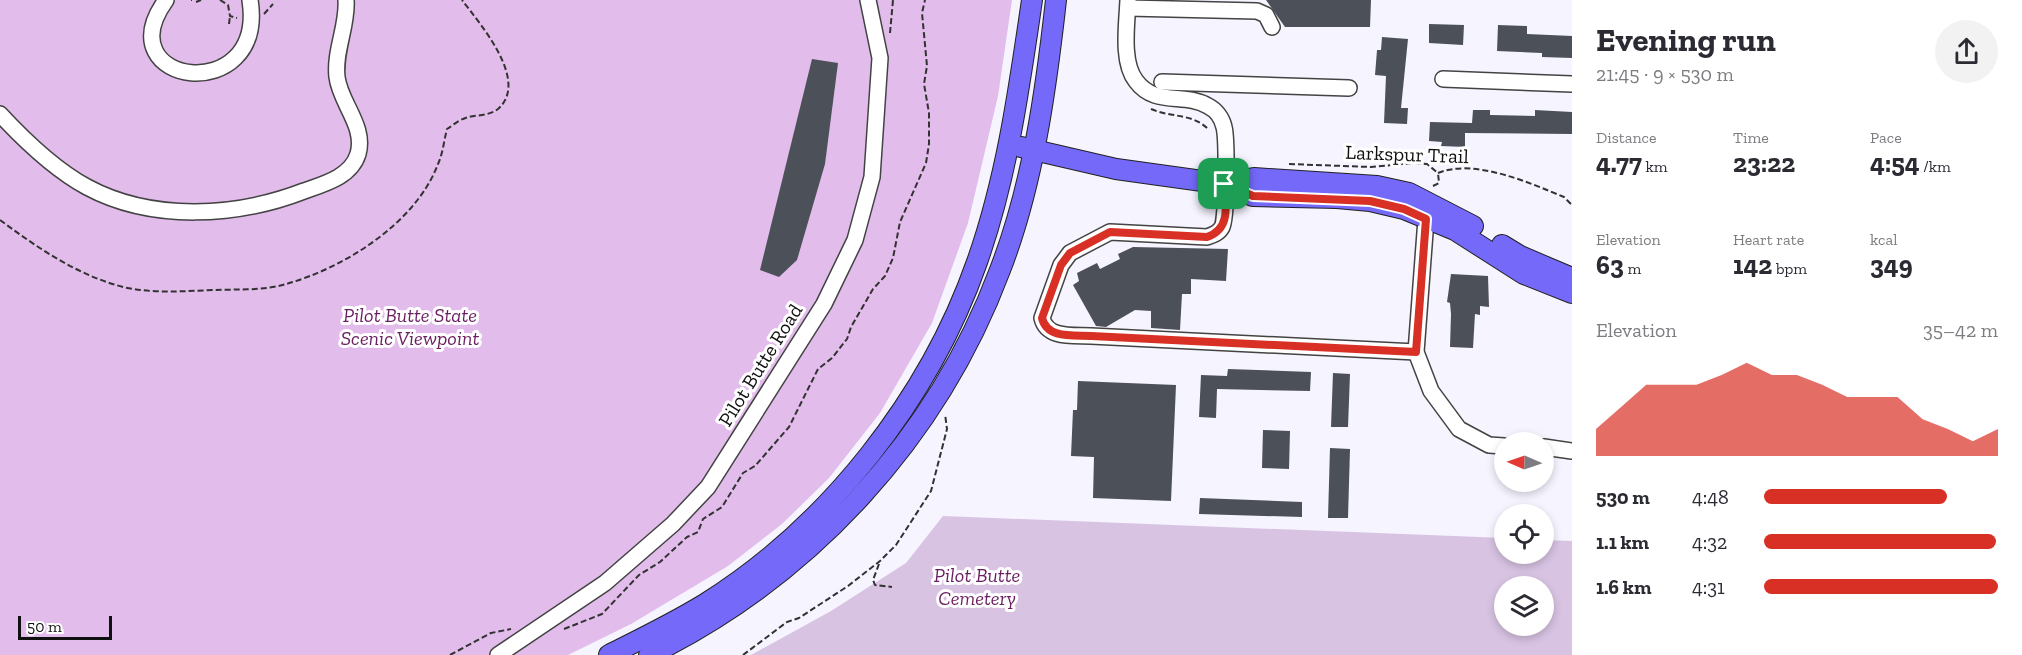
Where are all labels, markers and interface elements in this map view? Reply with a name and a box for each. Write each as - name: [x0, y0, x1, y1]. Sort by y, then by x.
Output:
- text: Evening run: [1596, 20, 1776, 59]
- button: share: [1935, 20, 1998, 83]
- text: 21:45 · 9 × 530 m: [1596, 62, 1734, 86]
- text: Distance: [1596, 128, 1657, 147]
- text: Time: [1733, 128, 1769, 147]
- text: Pace: [1870, 128, 1902, 147]
- street label: Larkspur Trail: [1345, 140, 1469, 168]
- text: 4.77: [1596, 147, 1642, 179]
- text: 23:22: [1733, 147, 1795, 179]
- text: 4:54: [1870, 147, 1920, 179]
- text: km: [1642, 157, 1668, 176]
- text: /km: [1920, 157, 1951, 176]
- pin: [1198, 158, 1249, 209]
- icon: arrive: [1207, 167, 1240, 200]
- text: Elevation: [1596, 230, 1661, 249]
- text: Heart rate: [1733, 230, 1804, 249]
- text: kcal: [1870, 230, 1897, 249]
- text: 63: [1596, 249, 1624, 281]
- text: 142: [1733, 249, 1772, 281]
- text: 349: [1870, 249, 1913, 281]
- text: m: [1624, 259, 1641, 278]
- text: bpm: [1772, 259, 1807, 278]
- street label: Pilot Butte Road: [713, 299, 807, 431]
- park label: Pilot Butte State Scenic Viewpoint: [341, 303, 479, 350]
- text: Elevation: [1596, 318, 1677, 342]
- text: 35–42 m: [1923, 318, 1998, 342]
- north arrow: [1494, 432, 1554, 492]
- map controls: [1494, 432, 1554, 636]
- text: 530 m: [1596, 485, 1650, 509]
- text: 4:48: [1692, 485, 1729, 509]
- button: locate: [1494, 504, 1554, 564]
- text: 1.1 km: [1596, 530, 1649, 554]
- text: 4:32: [1692, 530, 1727, 554]
- park label: Pilot Butte Cemetery: [934, 563, 1020, 610]
- text: 1.6 km: [1596, 575, 1651, 599]
- text: 4:31: [1692, 575, 1725, 599]
- button: layers: [1494, 576, 1554, 636]
- scale bar: [18, 613, 112, 640]
- text: 50 m: [27, 617, 62, 636]

